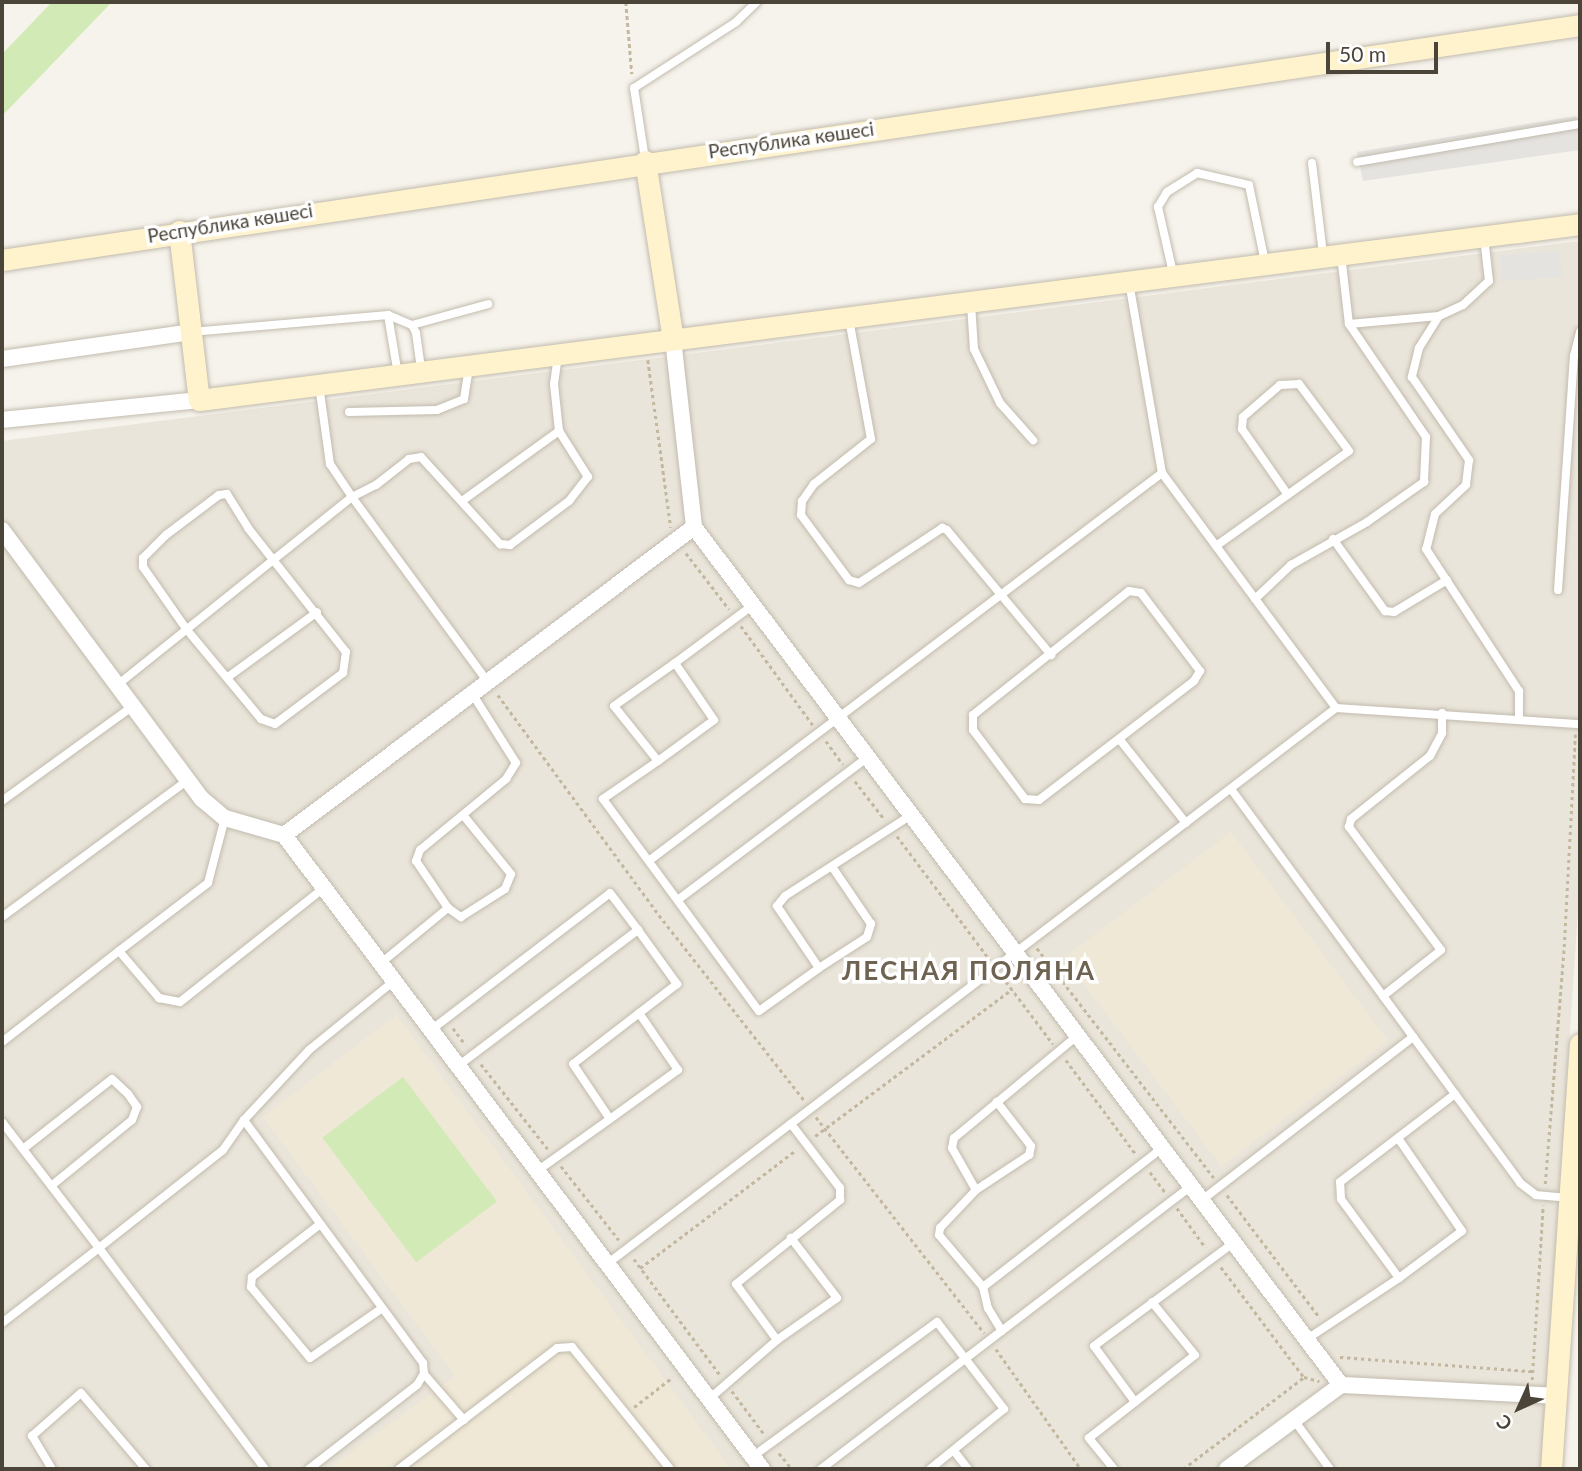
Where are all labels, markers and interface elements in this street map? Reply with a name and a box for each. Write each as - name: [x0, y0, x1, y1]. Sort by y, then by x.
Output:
- scale bar: [1330, 28, 1442, 72]
- text: 50 m: [1339, 41, 1386, 66]
- street label: Республика көшесі: [707, 117, 875, 163]
- street label: Республика көшесі: [146, 199, 314, 247]
- district label: ЛЕСНАЯ ПОЛЯНА: [844, 955, 1094, 987]
- north arrow: [1484, 1373, 1554, 1443]
- text: С: [1491, 1411, 1516, 1436]

